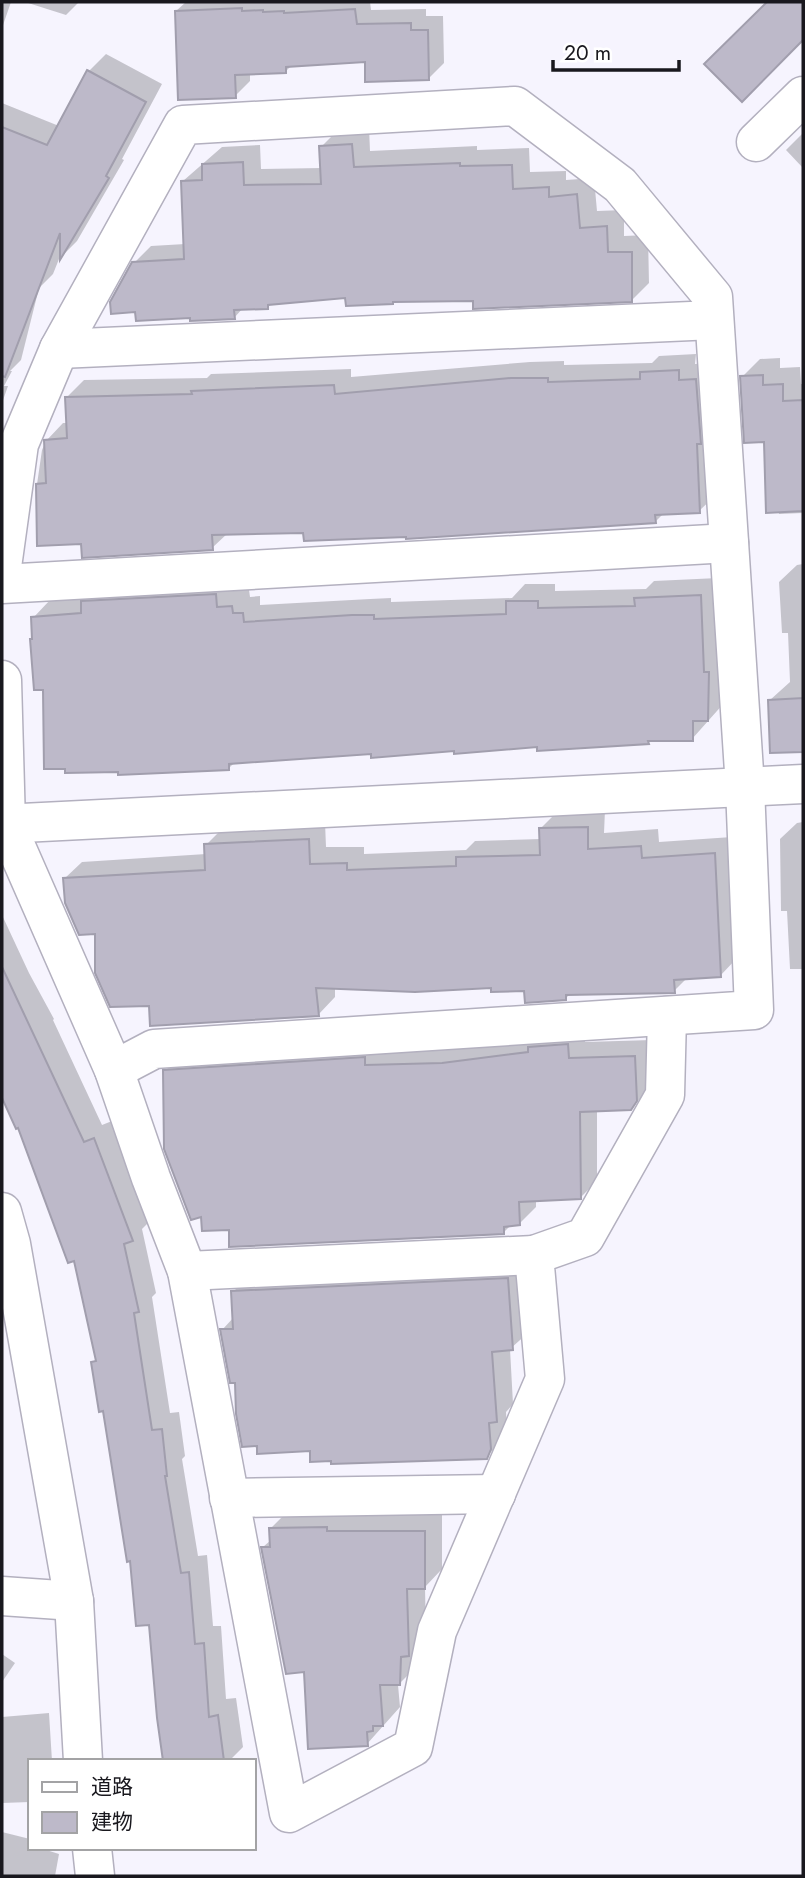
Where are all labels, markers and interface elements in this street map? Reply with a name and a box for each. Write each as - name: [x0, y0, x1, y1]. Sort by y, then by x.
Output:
- scale bar: [553, 28, 679, 72]
- text: 20 m: [564, 38, 611, 68]
- legend: [28, 1759, 256, 1850]
- text: 道路: [91, 1772, 133, 1802]
- text: 建物: [91, 1807, 133, 1837]

